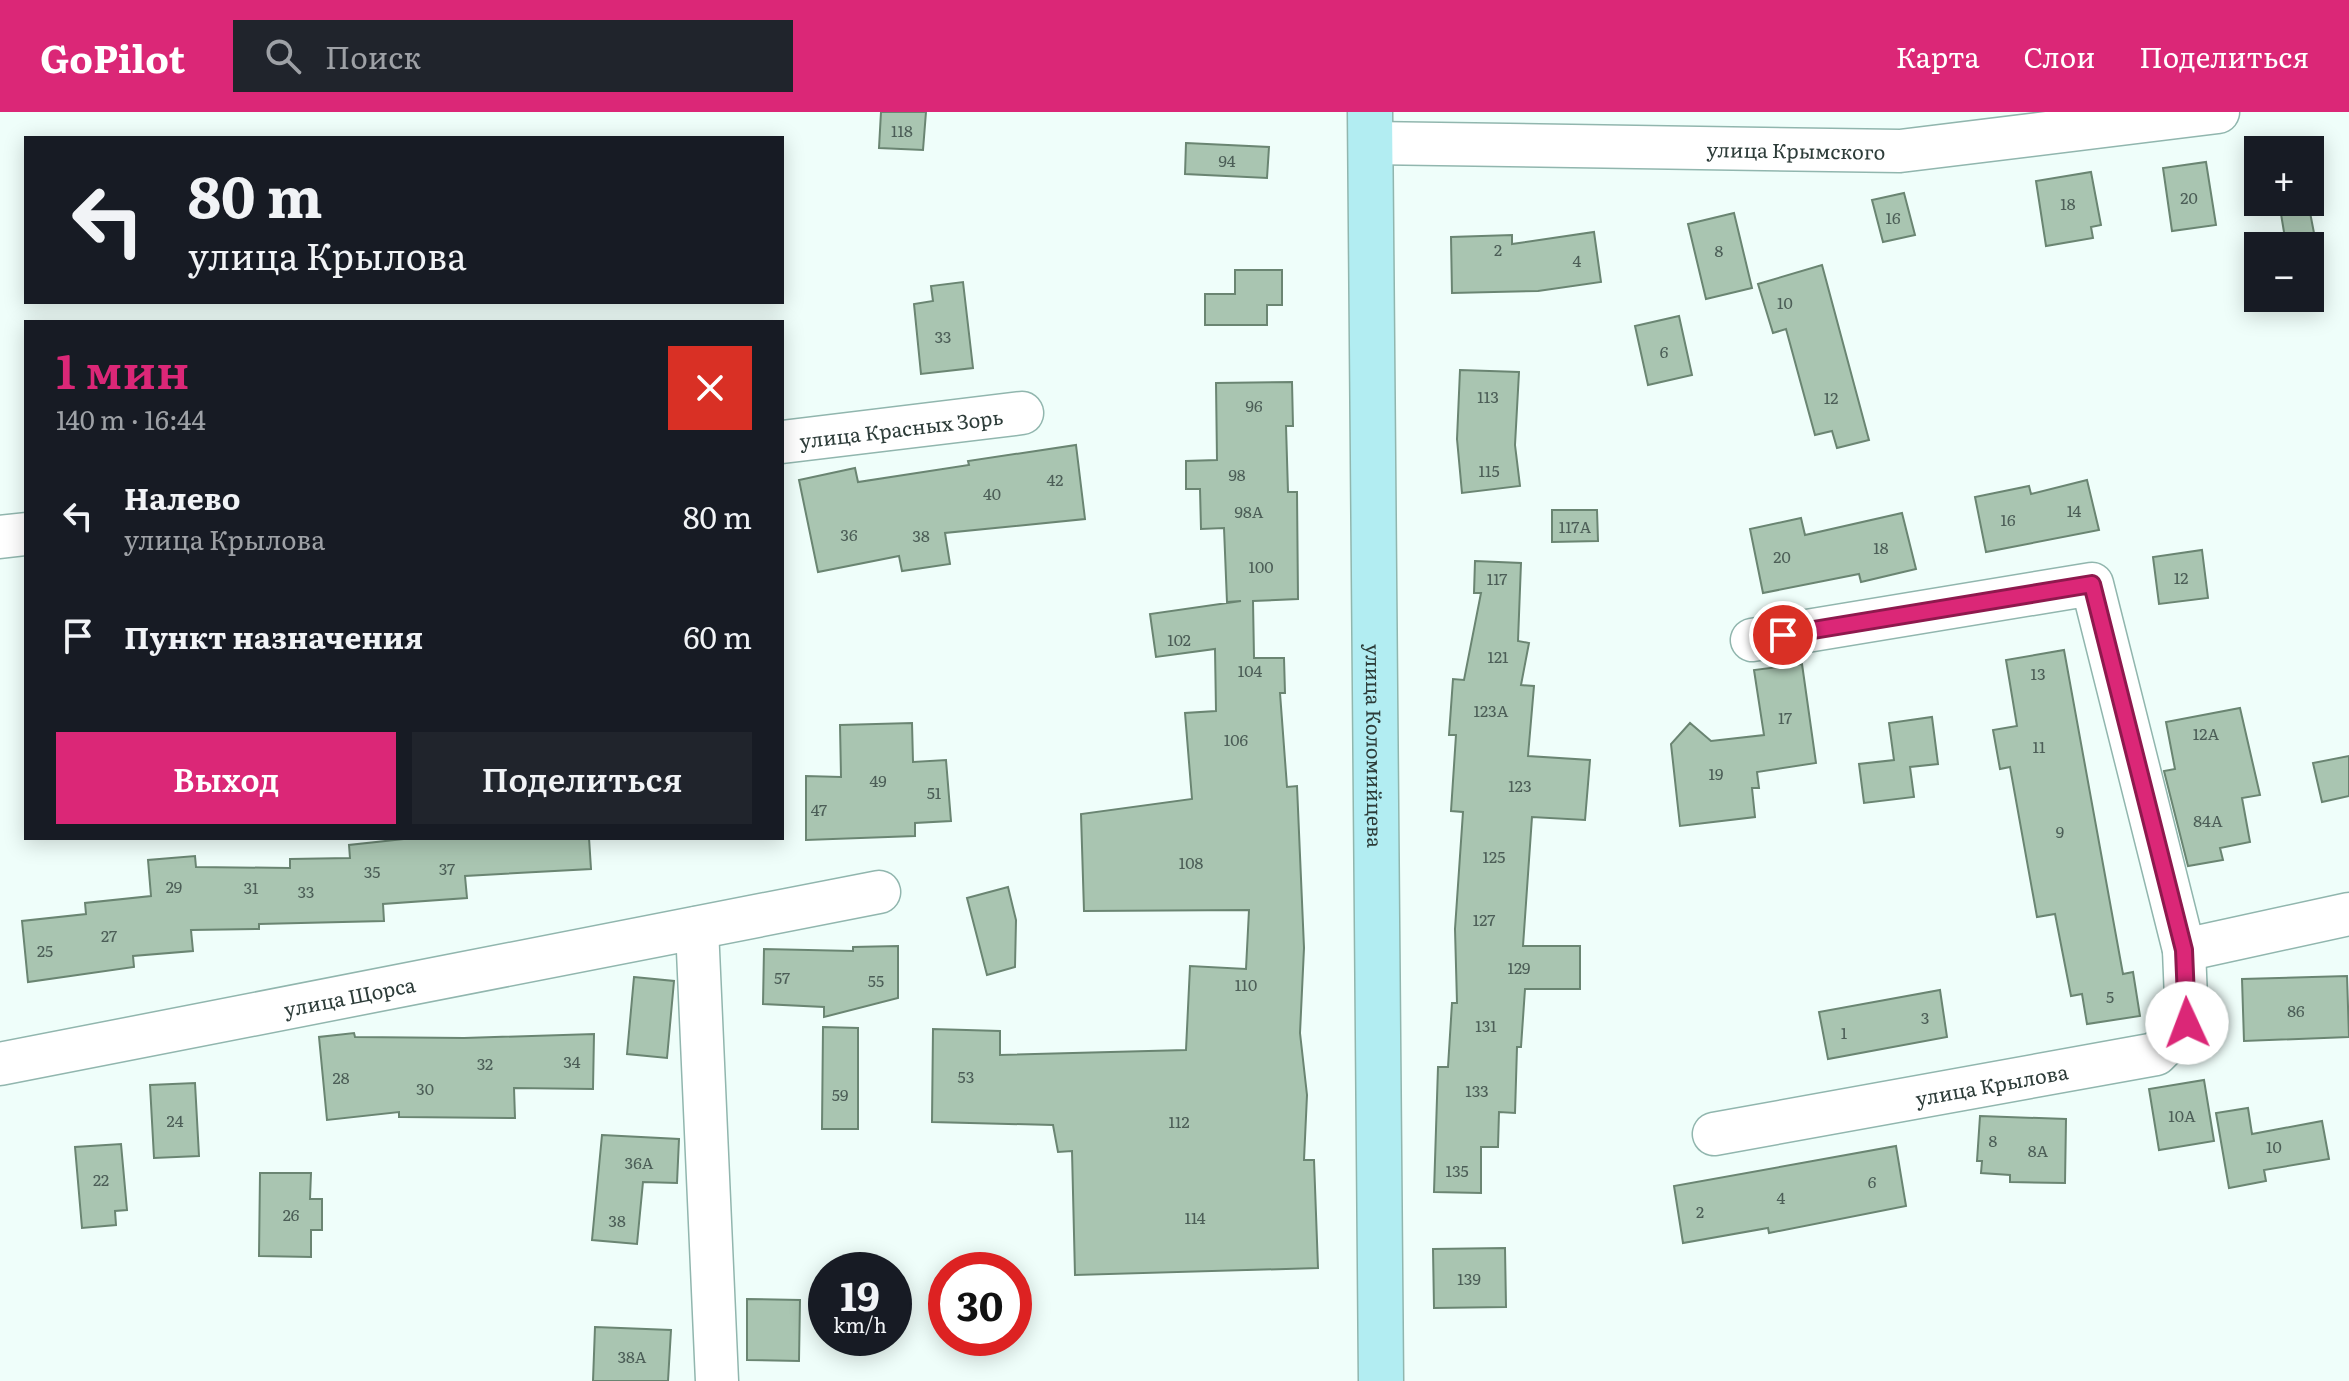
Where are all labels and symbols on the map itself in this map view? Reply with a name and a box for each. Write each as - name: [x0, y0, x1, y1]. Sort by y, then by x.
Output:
- house number: 118: [891, 118, 913, 142]
- street label: улица Крымского: [1706, 133, 1886, 166]
- house number: 94: [1218, 148, 1236, 172]
- house number: 20: [2180, 185, 2198, 209]
- house number: 18: [2060, 191, 2076, 215]
- house number: 16: [1885, 205, 1901, 229]
- house number: 2: [1494, 237, 1502, 261]
- house number: 8: [1715, 238, 1724, 262]
- house number: 4: [1573, 248, 1582, 272]
- house number: 10: [1777, 290, 1793, 314]
- house number: 33: [935, 324, 951, 348]
- house number: 6: [1660, 339, 1669, 363]
- house number: 113: [1477, 384, 1499, 408]
- house number: 12: [1824, 385, 1838, 409]
- house number: 96: [1246, 393, 1263, 417]
- street label: улица Красных Зорь: [798, 400, 1005, 455]
- house number: 115: [1478, 458, 1500, 482]
- house number: 98: [1228, 462, 1246, 486]
- house number: 42: [1047, 467, 1063, 491]
- house number: 40: [983, 481, 1001, 505]
- house number: 14: [2067, 498, 2082, 522]
- house number: 98А: [1235, 499, 1264, 523]
- house number: 16: [2000, 507, 2016, 531]
- house number: 117А: [1559, 514, 1591, 538]
- house number: 36: [840, 522, 858, 546]
- house number: 38: [912, 523, 930, 547]
- house number: 18: [1873, 535, 1889, 559]
- house number: 20: [1773, 544, 1791, 568]
- house number: 100: [1248, 554, 1274, 578]
- house number: 12: [2174, 565, 2188, 589]
- house number: 117: [1487, 566, 1507, 590]
- pin: [1749, 601, 1817, 669]
- house number: 102: [1167, 627, 1191, 651]
- street label: улица Коломийцева: [1360, 644, 1391, 848]
- house number: 121: [1487, 644, 1509, 668]
- house number: 104: [1238, 658, 1262, 682]
- house number: 13: [2030, 661, 2046, 685]
- house number: 123А: [1473, 698, 1509, 722]
- house number: 17: [1778, 705, 1792, 729]
- house number: 12А: [2193, 721, 2219, 745]
- house number: 106: [1224, 727, 1249, 751]
- house number: 11: [2032, 734, 2046, 758]
- house number: 19: [1709, 761, 1723, 785]
- house number: 49: [869, 768, 887, 792]
- house number: 123: [1508, 773, 1532, 797]
- house number: 51: [927, 780, 942, 804]
- house number: 47: [811, 797, 827, 821]
- house number: 84А: [2193, 808, 2223, 832]
- house number: 9: [2056, 819, 2064, 843]
- house number: 125: [1483, 844, 1505, 868]
- house number: 108: [1179, 850, 1203, 874]
- house number: 37: [439, 856, 455, 880]
- house number: 35: [364, 859, 380, 883]
- house number: 29: [166, 874, 182, 898]
- house number: 31: [243, 875, 259, 899]
- house number: 33: [298, 879, 314, 903]
- house number: 127: [1473, 907, 1495, 931]
- house number: 27: [101, 923, 117, 947]
- house number: 25: [37, 938, 53, 962]
- house number: 129: [1508, 955, 1531, 979]
- house number: 57: [774, 965, 790, 989]
- street label: улица Щорса: [281, 968, 418, 1023]
- house number: 55: [868, 968, 884, 992]
- house number: 110: [1235, 972, 1257, 996]
- position arrow: [2145, 981, 2229, 1065]
- house number: 5: [2106, 984, 2114, 1008]
- house number: 86: [2287, 998, 2305, 1022]
- house number: 3: [1921, 1005, 1929, 1029]
- house number: 131: [1475, 1013, 1497, 1037]
- house number: 1: [1841, 1020, 1848, 1044]
- house number: 34: [563, 1049, 581, 1073]
- house number: 32: [477, 1051, 493, 1075]
- street label: улица Крылова: [1913, 1055, 2071, 1112]
- house number: 53: [958, 1064, 974, 1088]
- house number: 28: [333, 1065, 350, 1089]
- house number: 30: [416, 1076, 434, 1100]
- house number: 133: [1465, 1078, 1489, 1102]
- house number: 59: [832, 1082, 848, 1106]
- house number: 10А: [2168, 1103, 2196, 1127]
- house number: 24: [167, 1108, 184, 1132]
- house number: 112: [1168, 1109, 1190, 1133]
- house number: 8: [1989, 1128, 1998, 1152]
- house number: 10: [2266, 1134, 2282, 1158]
- house number: 8А: [2028, 1138, 2049, 1162]
- house number: 36А: [624, 1150, 654, 1174]
- house number: 135: [1445, 1158, 1469, 1182]
- house number: 22: [93, 1167, 109, 1191]
- house number: 6: [1868, 1169, 1877, 1193]
- house number: 4: [1777, 1185, 1786, 1209]
- house number: 2: [1696, 1199, 1704, 1223]
- house number: 26: [283, 1202, 300, 1226]
- house number: 114: [1184, 1205, 1206, 1229]
- house number: 38: [608, 1208, 626, 1232]
- speed limit sign: 30: [928, 1252, 1032, 1356]
- house number: 139: [1457, 1266, 1481, 1290]
- house number: 38А: [617, 1344, 647, 1368]

